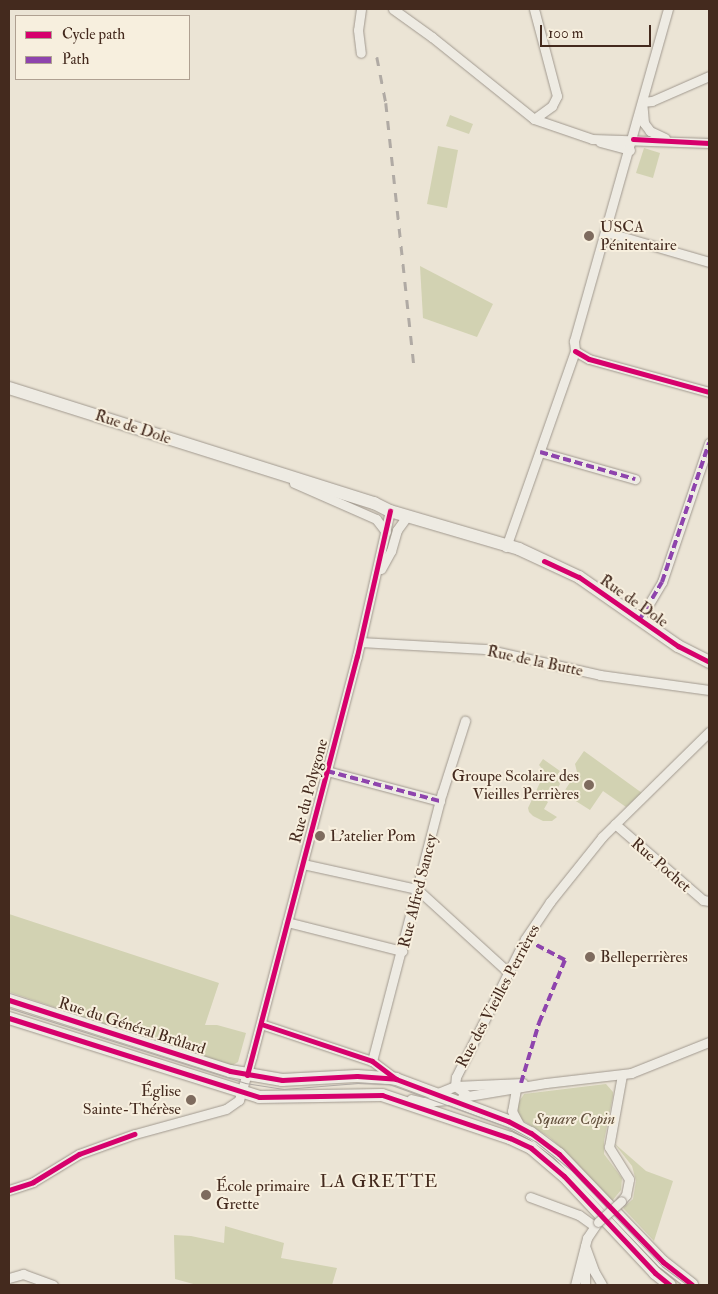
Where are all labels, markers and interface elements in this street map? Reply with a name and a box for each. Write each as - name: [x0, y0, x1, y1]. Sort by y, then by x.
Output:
- legend: [15, 15, 190, 80]
- scale bar: [543, 15, 654, 47]
- text: 100 m: [548, 24, 583, 43]
- text: Cycle path: [62, 25, 125, 44]
- text: Path: [62, 50, 89, 69]
- place label: USCA Pénitentaire: [600, 217, 677, 255]
- marker: USCA Pénitentaire: [582, 229, 596, 243]
- street label: Rue de Dole: [92, 406, 174, 448]
- street label: Rue de Dole: [596, 570, 672, 632]
- street label: Rue de la Butte: [485, 641, 585, 681]
- street label: Rue du Polygone: [286, 737, 332, 845]
- place label: Groupe Scolaire des Vieilles Perrières: [452, 766, 579, 804]
- marker: Groupe Scolaire des Vieilles Perrières: [583, 779, 595, 791]
- place label: L'atelier Pom: [330, 826, 416, 846]
- marker: L'atelier Pom: [314, 830, 326, 842]
- street label: Rue Alfred Sancey: [395, 832, 441, 950]
- street label: Rue Pochet: [627, 834, 695, 896]
- street label: Rue des Vieilles Perrières: [452, 921, 544, 1071]
- place label: Belleperrières: [600, 947, 688, 967]
- marker: Belleperrières: [584, 951, 596, 963]
- street label: Rue du Général Brûlard: [56, 993, 208, 1059]
- place label: Église Sainte-Thérèse: [83, 1081, 181, 1119]
- marker: Église Sainte-Thérèse: [185, 1094, 197, 1106]
- park label: Square Copin: [535, 1109, 615, 1129]
- district label: LA GRETTE: [319, 1171, 439, 1193]
- place label: École primaire Grette: [216, 1176, 310, 1214]
- marker: École primaire Grette: [200, 1189, 212, 1201]

